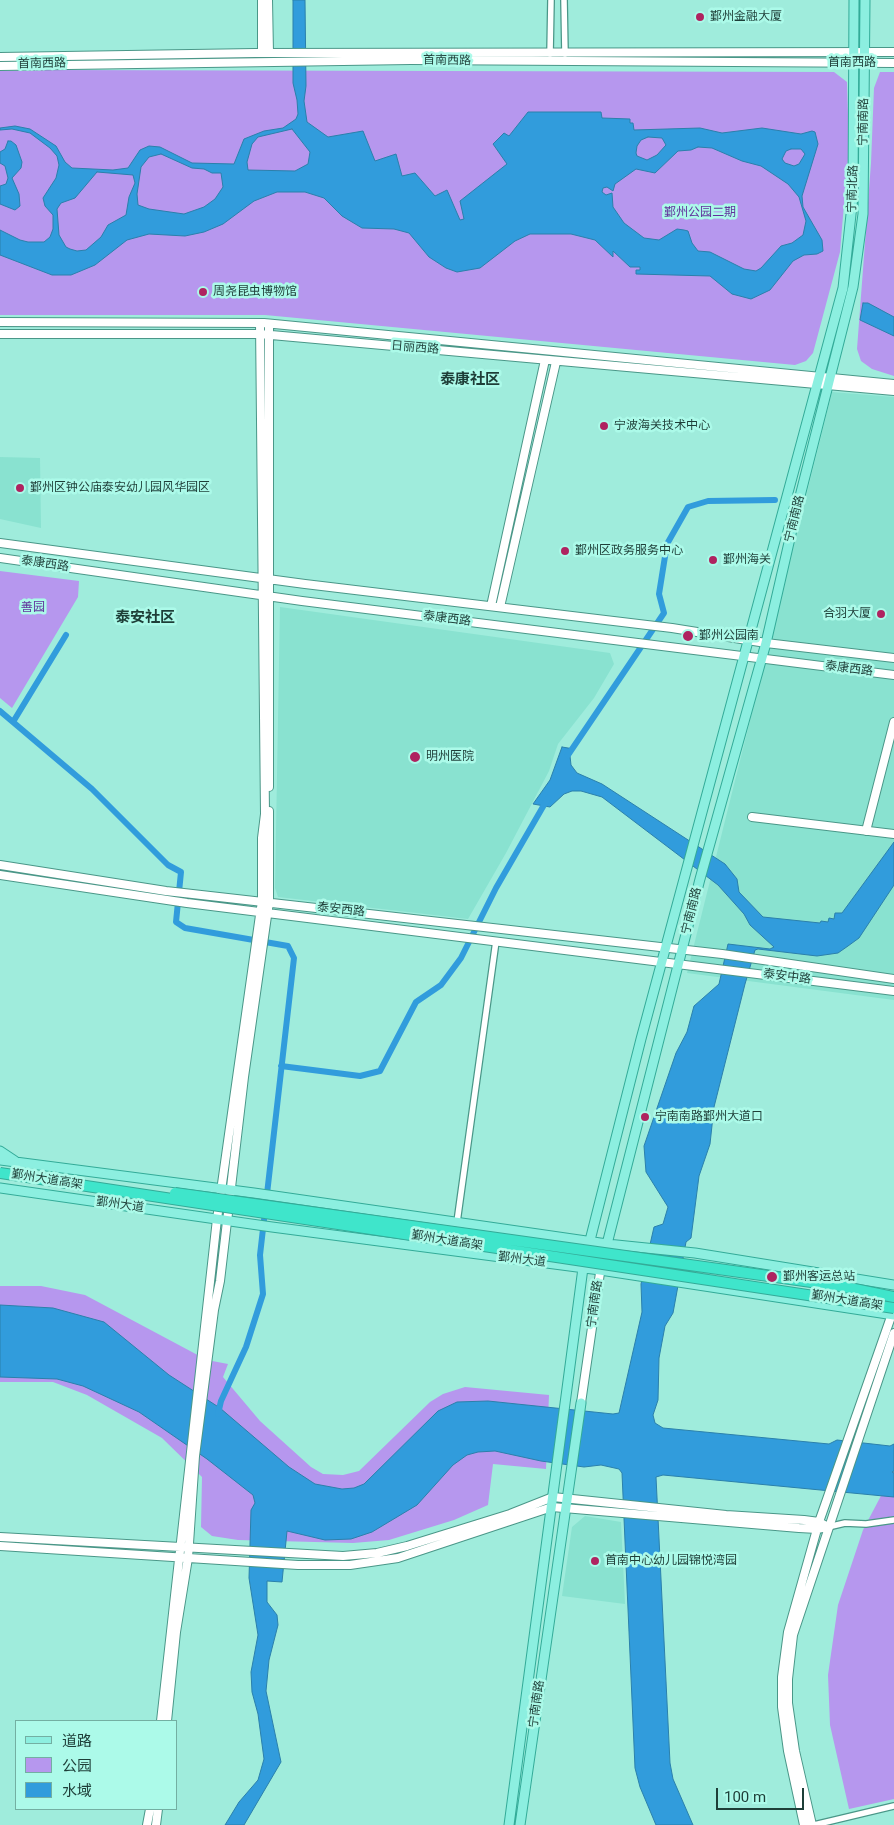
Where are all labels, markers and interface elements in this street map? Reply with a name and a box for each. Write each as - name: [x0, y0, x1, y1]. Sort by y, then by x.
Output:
- place label: 鄞州金融大厦: [710, 10, 782, 24]
- marker: 鄞州金融大厦: [694, 11, 706, 23]
- street label: 首南西路: [423, 53, 471, 69]
- street label: 首南西路: [18, 56, 66, 72]
- street label: 首南西路: [828, 56, 876, 70]
- street label: 宁南南路: [856, 98, 872, 146]
- street label: 宁南北路: [845, 165, 861, 213]
- park label: 鄞州公园二期: [664, 206, 736, 220]
- place label: 周尧昆虫博物馆: [213, 285, 297, 299]
- marker: 周尧昆虫博物馆: [197, 286, 209, 298]
- street label: 日丽西路: [390, 339, 440, 357]
- district label: 泰康社区: [440, 371, 500, 389]
- place label: 宁波海关技术中心: [614, 419, 710, 433]
- marker: 宁波海关技术中心: [598, 420, 610, 432]
- place label: 鄞州区钟公庙泰安幼儿园风华园区: [30, 481, 210, 495]
- marker: 鄞州区钟公庙泰安幼儿园风华园区: [14, 482, 26, 494]
- street label: 宁南南路: [782, 494, 808, 544]
- place label: 鄞州区政务服务中心: [575, 544, 683, 558]
- marker: 鄞州区政务服务中心: [559, 545, 571, 557]
- place label: 鄞州海关: [723, 553, 771, 567]
- street label: 泰康西路: [20, 554, 70, 574]
- marker: 鄞州海关: [707, 554, 719, 566]
- park label: 善园: [21, 601, 45, 615]
- place label: 合羽大厦: [823, 607, 871, 621]
- marker: 合羽大厦: [875, 608, 887, 620]
- district label: 泰安社区: [115, 609, 175, 627]
- street label: 泰康西路: [422, 609, 472, 629]
- marker: 鄞州公园南: [681, 629, 695, 643]
- place label: 鄞州公园南: [699, 629, 759, 643]
- street label: 泰康西路: [824, 659, 874, 679]
- marker: 明州医院: [408, 750, 422, 764]
- place label: 明州医院: [426, 750, 474, 764]
- street label: 宁南南路: [679, 886, 705, 936]
- street label: 泰安西路: [316, 900, 366, 920]
- street label: 泰安中路: [762, 967, 812, 987]
- place label: 宁南南路鄞州大道口: [655, 1110, 763, 1124]
- marker: 宁南南路鄞州大道口: [639, 1111, 651, 1123]
- street label: 鄞州大道高架: [10, 1167, 84, 1193]
- street label: 鄞州大道: [95, 1195, 145, 1215]
- street label: 鄞州大道高架: [410, 1228, 484, 1254]
- street label: 鄞州大道: [497, 1250, 547, 1270]
- marker: 鄞州客运总站: [765, 1270, 779, 1284]
- place label: 鄞州客运总站: [783, 1270, 855, 1284]
- street label: 宁南南路: [585, 1279, 605, 1329]
- street label: 鄞州大道高架: [810, 1288, 884, 1314]
- place label: 首南中心幼儿园锦悦湾园: [605, 1554, 737, 1568]
- marker: 首南中心幼儿园锦悦湾园: [589, 1555, 601, 1567]
- street label: 宁南南路: [527, 1679, 547, 1729]
- legend: [15, 1720, 178, 1810]
- text: 道路: [62, 1732, 92, 1750]
- text: 公园: [62, 1757, 92, 1775]
- scale bar: [719, 1778, 806, 1810]
- text: 水域: [62, 1782, 92, 1800]
- text: 100 m: [724, 1788, 766, 1806]

